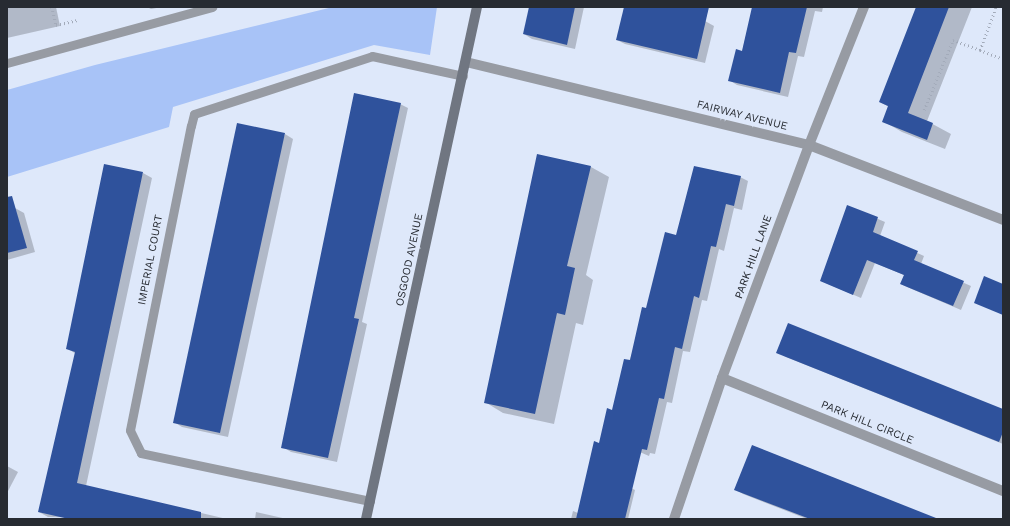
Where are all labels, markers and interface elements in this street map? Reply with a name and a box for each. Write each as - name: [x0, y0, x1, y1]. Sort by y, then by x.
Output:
- street label: FAIRWAY AVENUE: [695, 98, 789, 134]
- street label: OSGOOD AVENUE: [394, 212, 426, 308]
- street label: PARK HILL LANE: [733, 213, 775, 301]
- street label: IMPERIAL COURT: [136, 214, 166, 306]
- street label: PARK HILL CIRCLE: [819, 398, 915, 448]

